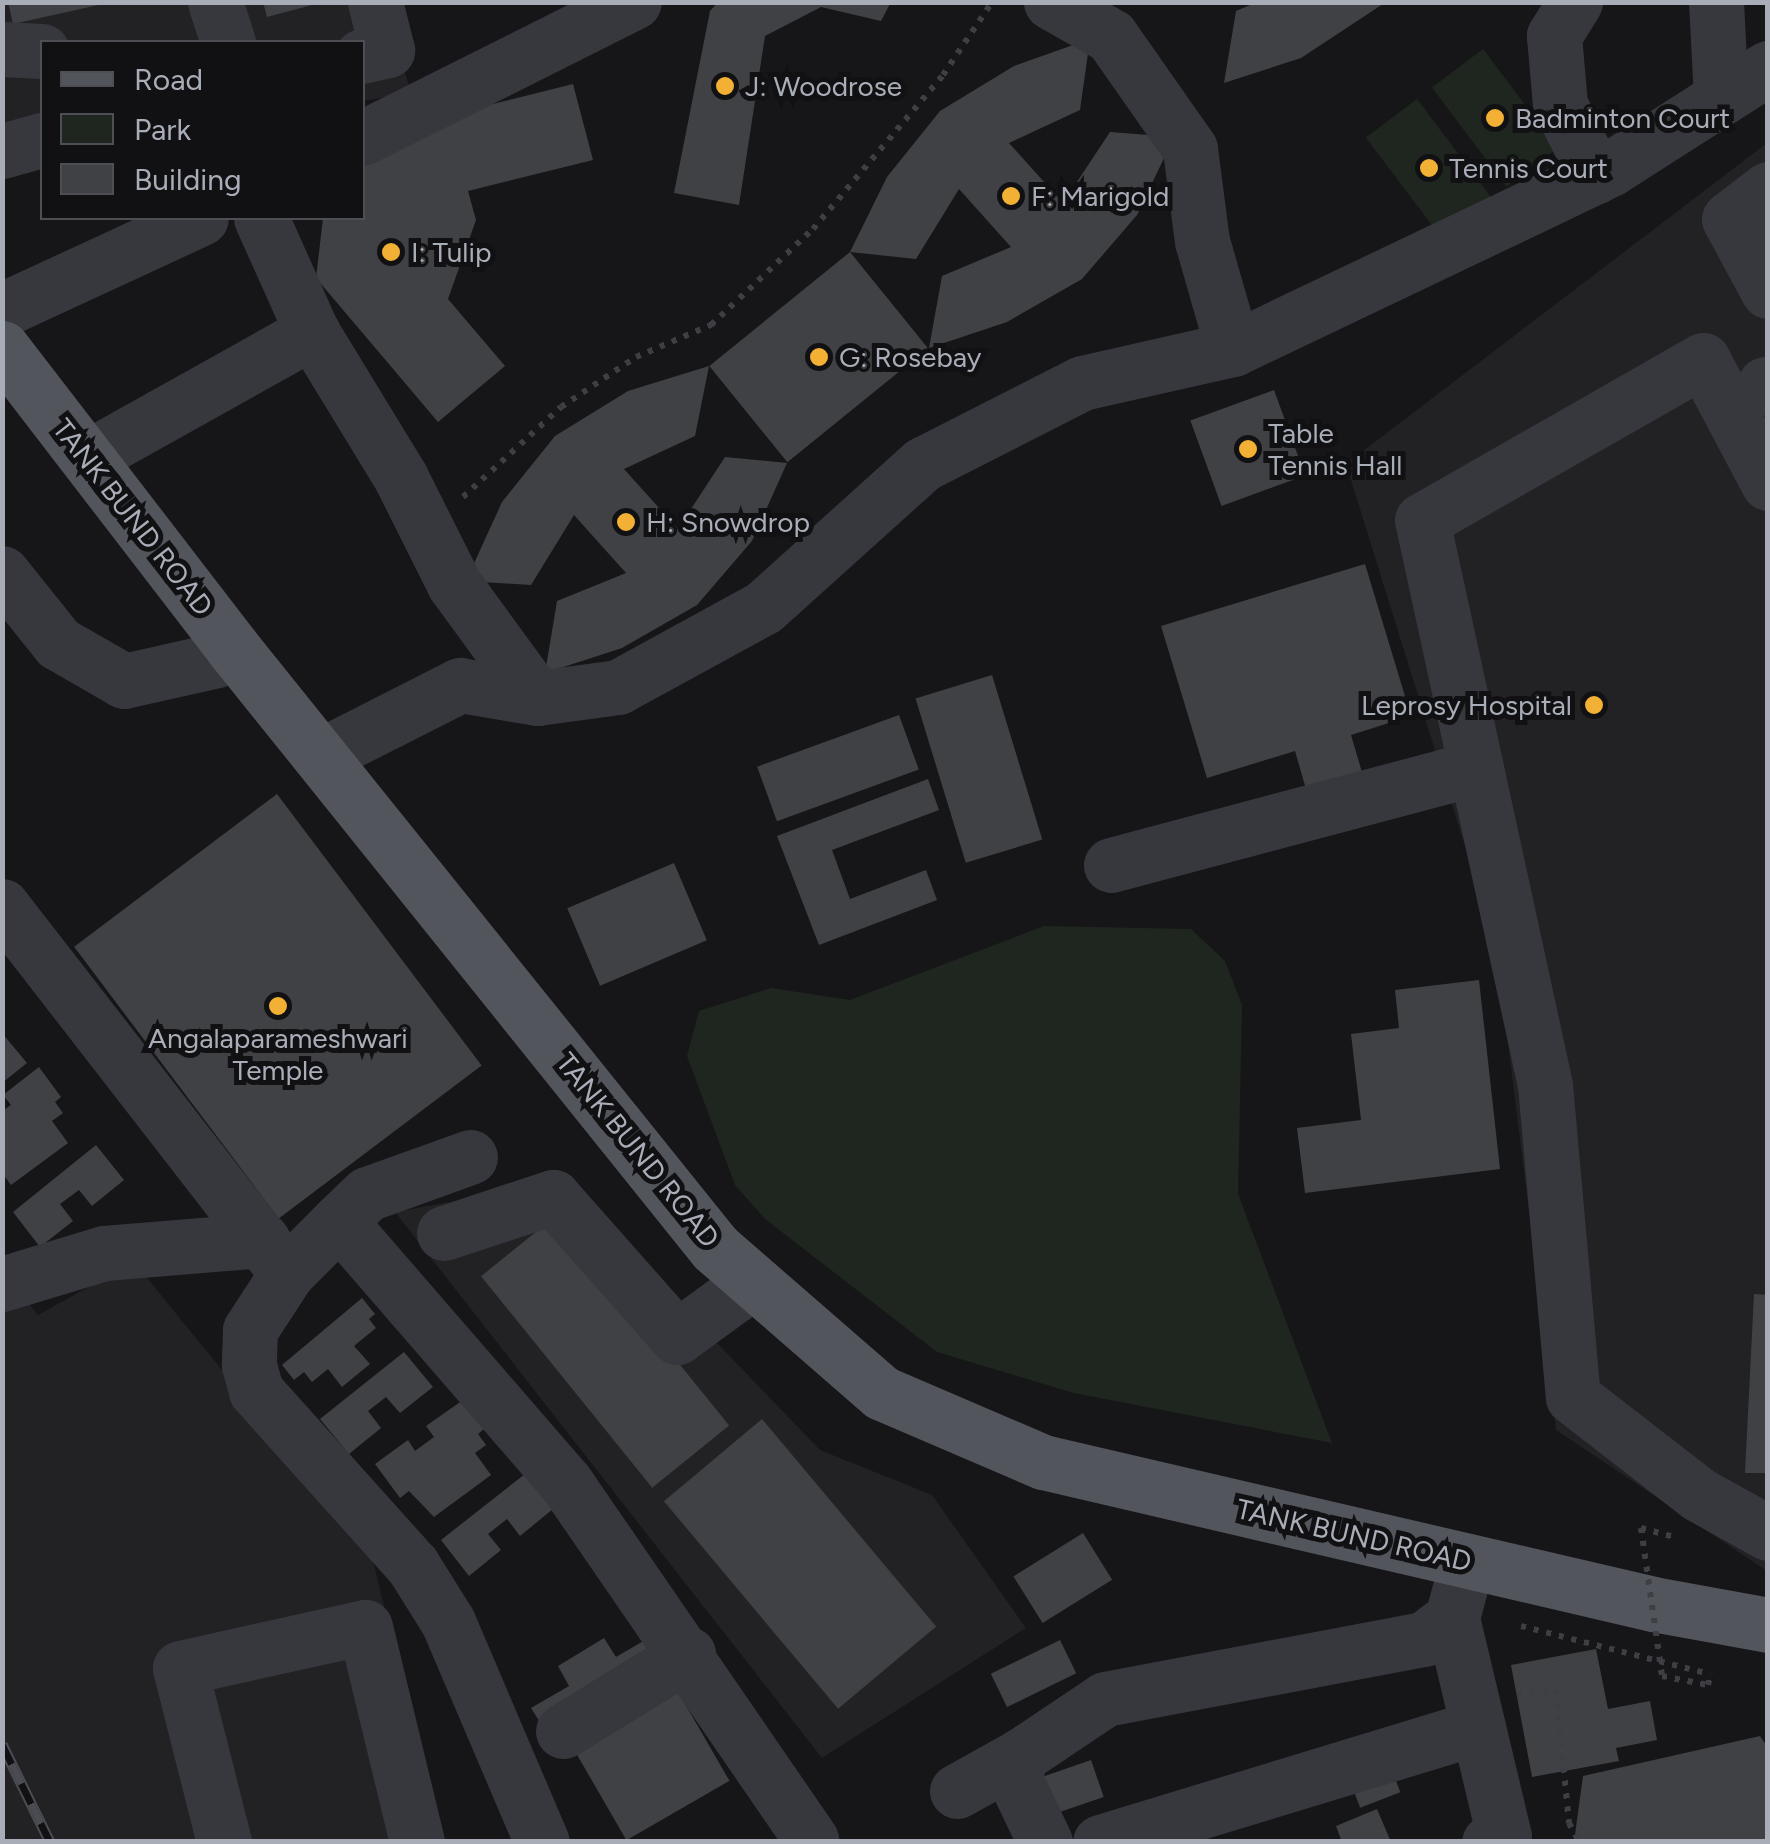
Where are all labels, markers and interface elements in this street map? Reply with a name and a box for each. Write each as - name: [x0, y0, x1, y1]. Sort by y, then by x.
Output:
- legend: [40, 40, 365, 220]
- text: Road: [134, 61, 203, 98]
- place label: J: Woodrose: [745, 69, 902, 103]
- marker: J: Woodrose: [714, 75, 736, 97]
- place label: Badminton Court: [1515, 101, 1730, 135]
- marker: Badminton Court: [1484, 107, 1506, 129]
- text: Park: [134, 111, 191, 148]
- place label: Tennis Court: [1449, 151, 1608, 185]
- marker: Tennis Court: [1418, 157, 1440, 179]
- text: Building: [134, 161, 242, 198]
- place label: F: Marigold: [1031, 179, 1169, 213]
- marker: F: Marigold: [1000, 185, 1022, 207]
- place label: I: Tulip: [411, 235, 492, 269]
- marker: I: Tulip: [380, 241, 402, 263]
- place label: G: Rosebay: [839, 340, 982, 374]
- marker: G: Rosebay: [808, 346, 830, 368]
- street label: TANK BUND ROAD: [46, 412, 220, 622]
- place label: Table Tennis Hall: [1268, 416, 1402, 482]
- marker: Table Tennis Hall: [1237, 438, 1259, 460]
- place label: H: Snowdrop: [646, 505, 810, 539]
- marker: H: Snowdrop: [615, 511, 637, 533]
- place label: Leprosy Hospital: [1361, 688, 1572, 722]
- marker: Leprosy Hospital: [1581, 692, 1607, 718]
- marker: Angalaparameshwari Temple: [267, 995, 289, 1017]
- place label: Angalaparameshwari Temple: [148, 1021, 408, 1087]
- street label: TANK BUND ROAD: [549, 1046, 727, 1254]
- street label: TANK BUND ROAD: [1233, 1492, 1475, 1578]

